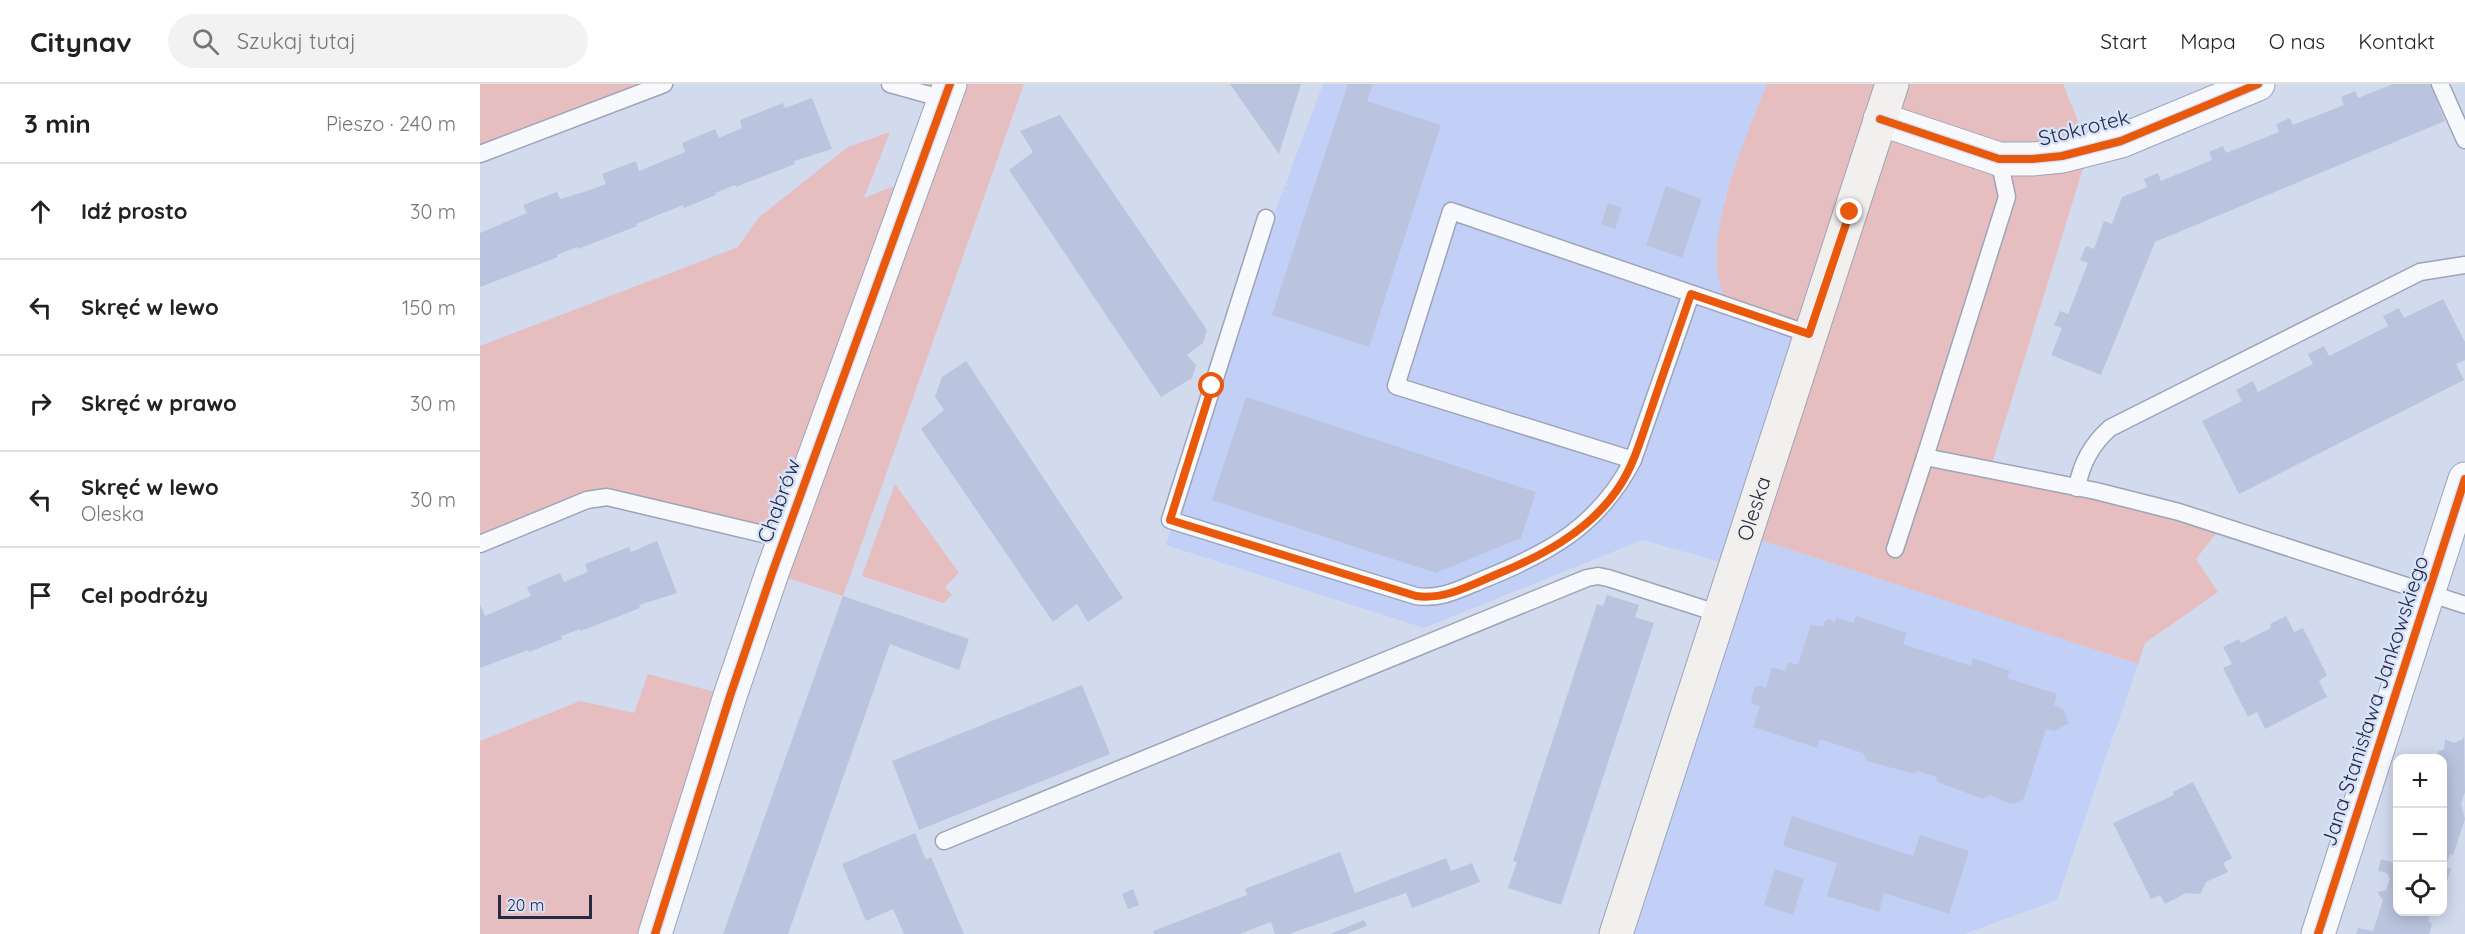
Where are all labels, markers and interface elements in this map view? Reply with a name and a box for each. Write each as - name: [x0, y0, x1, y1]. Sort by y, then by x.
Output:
- search box: [168, 14, 588, 68]
- text: Citynav: [30, 24, 132, 59]
- icon: search: [189, 25, 222, 58]
- text: Szukaj tutaj: [237, 27, 356, 55]
- text: Start: [2100, 28, 2147, 54]
- text: Mapa: [2180, 28, 2236, 54]
- text: O nas: [2269, 28, 2325, 54]
- text: Kontakt: [2358, 28, 2435, 54]
- street label: Stokrotek: [2035, 103, 2132, 151]
- text: 3 min: [24, 107, 91, 140]
- text: Pieszo · 240 m: [326, 111, 456, 136]
- icon: ahead: [24, 195, 57, 228]
- text: Idź prosto: [81, 197, 188, 225]
- route end: [1836, 198, 1862, 224]
- text: 30 m: [410, 199, 456, 224]
- icon: left: [24, 291, 57, 324]
- text: Skręć w lewo: [81, 293, 219, 321]
- text: 150 m: [402, 295, 456, 320]
- route start: [1198, 372, 1224, 398]
- icon: right: [24, 387, 57, 420]
- text: Skręć w prawo: [81, 389, 237, 417]
- text: 30 m: [410, 391, 456, 416]
- street label: Chabrów: [751, 455, 805, 546]
- text: Skręć w lewo: [81, 473, 219, 501]
- street label: Oleska: [1730, 473, 1776, 544]
- icon: left: [24, 483, 57, 516]
- text: 30 m: [410, 487, 456, 512]
- text: Oleska: [81, 501, 144, 526]
- street label: Jana Stanisława Jankowskiego: [2315, 552, 2433, 849]
- icon: arrive: [24, 579, 57, 612]
- text: Cel podróży: [81, 581, 208, 609]
- map controls: [2393, 754, 2447, 916]
- button: +: [2393, 754, 2447, 808]
- button: −: [2393, 808, 2447, 862]
- button: locate: [2393, 862, 2447, 916]
- scale bar: [498, 892, 592, 920]
- text: 20 m: [507, 895, 544, 915]

